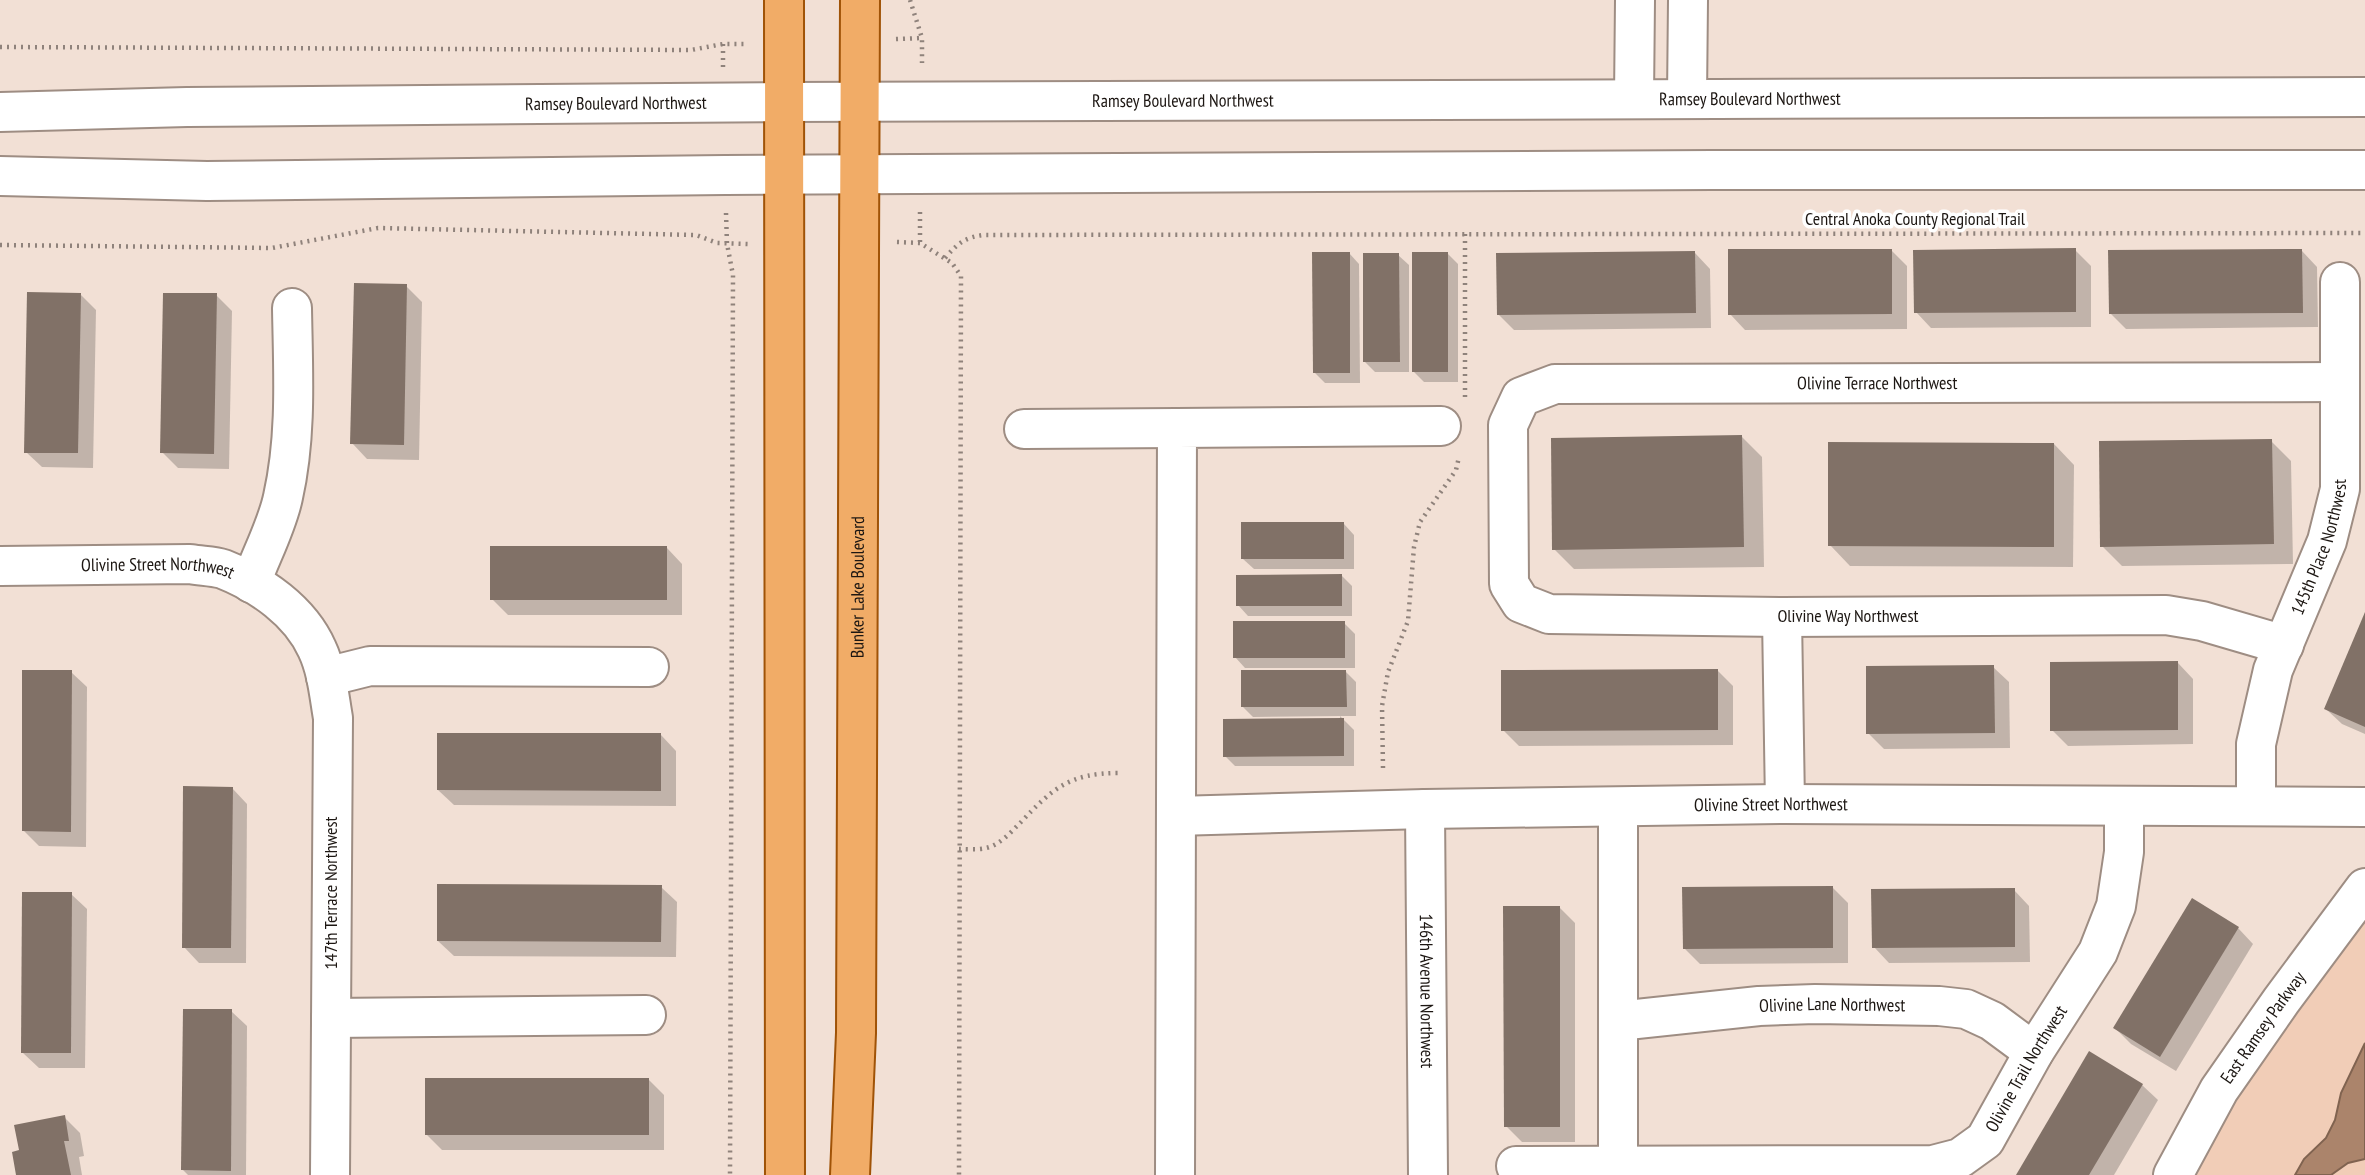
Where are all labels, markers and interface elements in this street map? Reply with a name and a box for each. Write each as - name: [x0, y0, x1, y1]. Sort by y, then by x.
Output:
- street label: Ramsey Boulevard Northwest: [1659, 87, 1841, 110]
- street label: Ramsey Boulevard Northwest: [1092, 88, 1274, 112]
- street label: Ramsey Boulevard Northwest: [525, 91, 707, 115]
- street label: Central Anoka County Regional Trail: [1805, 207, 2026, 230]
- street label: Olivine Terrace Northwest: [1797, 371, 1957, 394]
- street label: 145th Place Northwest: [2285, 479, 2351, 618]
- street label: Bunker Lake Boulevard: [845, 516, 869, 658]
- street label: Olivine Street Northwest: [81, 552, 238, 584]
- street label: Olivine Way Northwest: [1777, 604, 1919, 627]
- street label: Olivine Street Northwest: [1694, 792, 1848, 816]
- street label: 147th Terrace Northwest: [319, 816, 342, 970]
- street label: 146th Avenue Northwest: [1415, 914, 1439, 1068]
- street label: East Ramsey Parkway: [2215, 966, 2310, 1088]
- street label: Olivine Lane Northwest: [1759, 992, 1906, 1017]
- street label: Olivine Trail Northwest: [1980, 1001, 2072, 1136]

